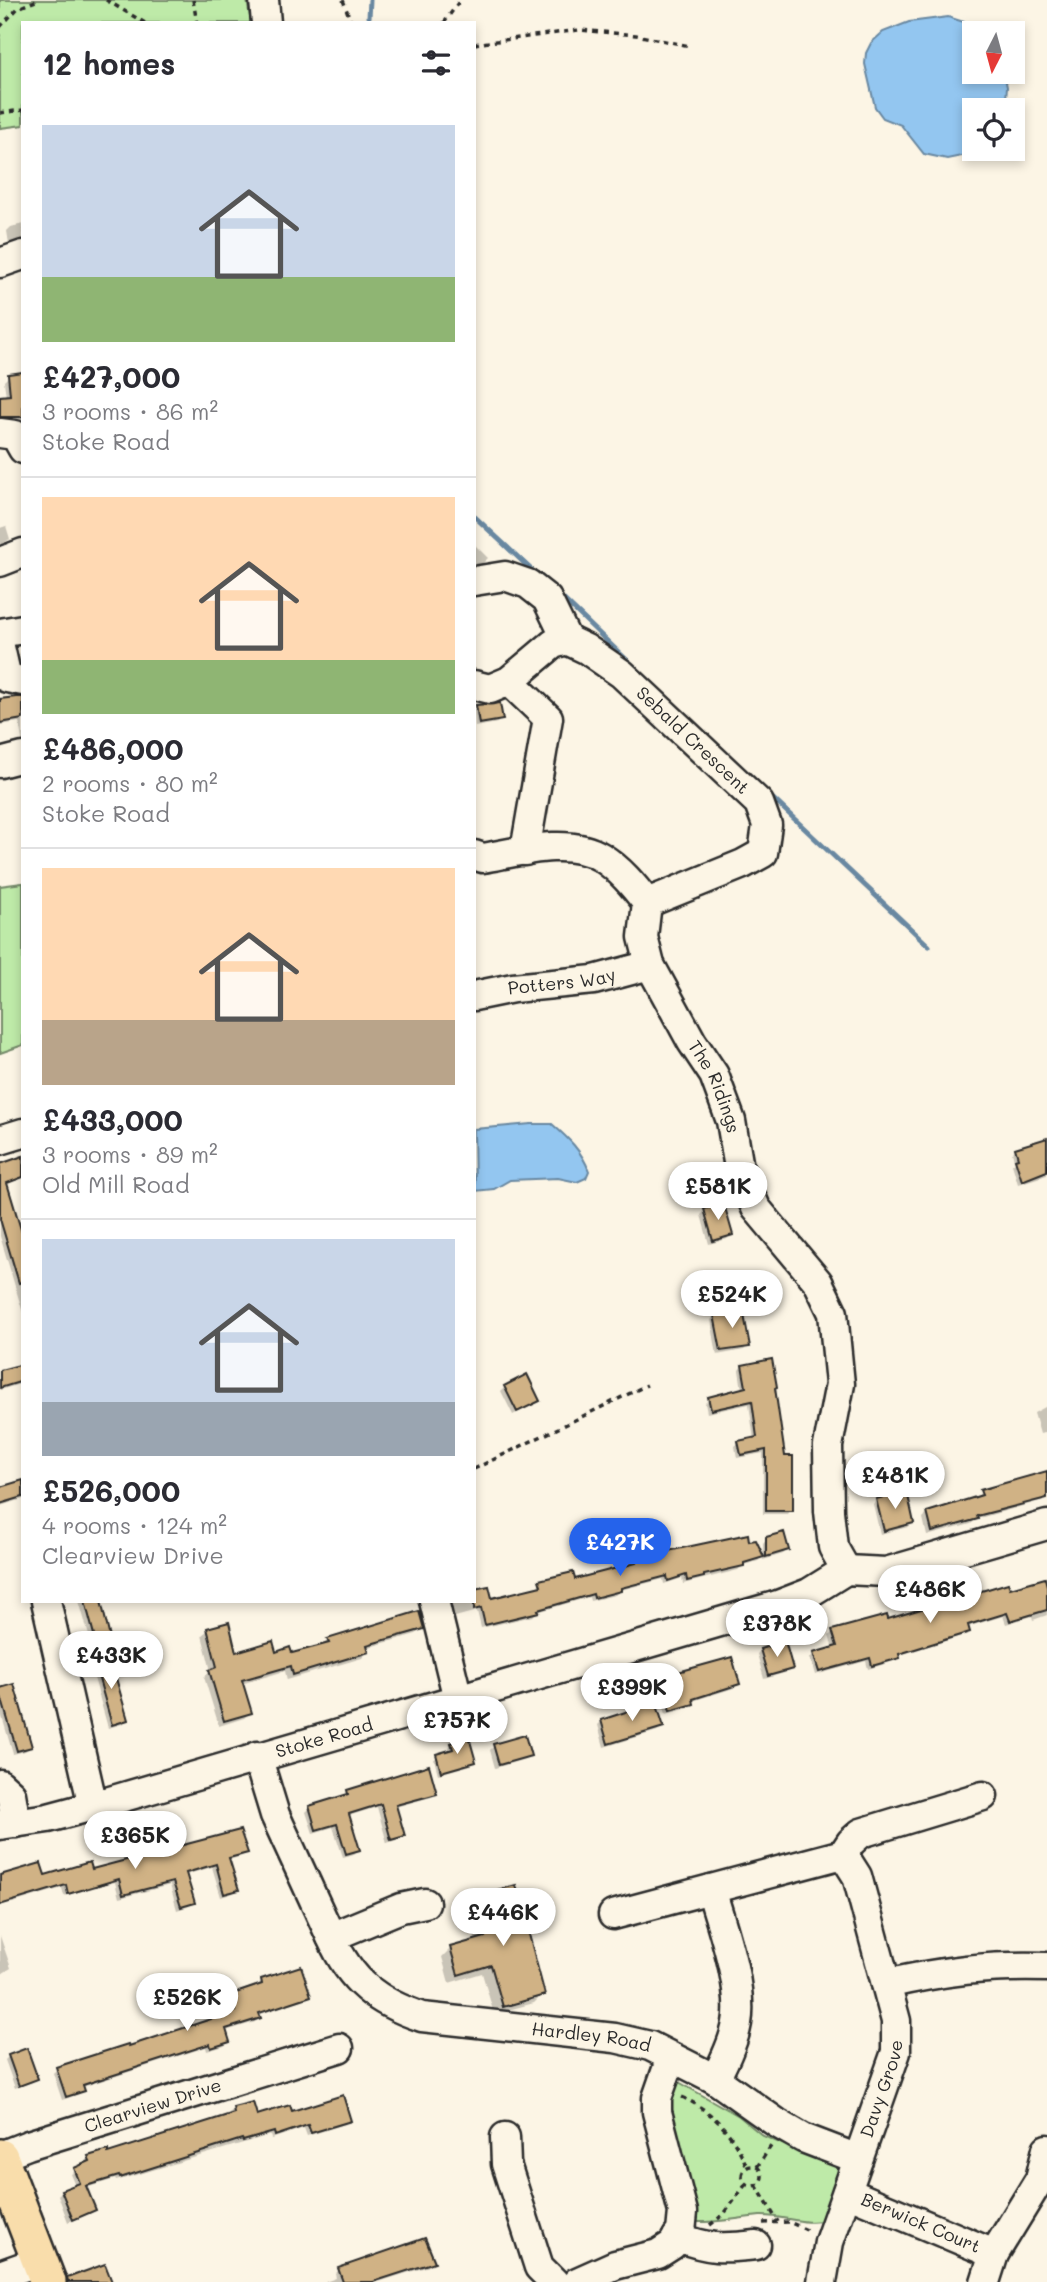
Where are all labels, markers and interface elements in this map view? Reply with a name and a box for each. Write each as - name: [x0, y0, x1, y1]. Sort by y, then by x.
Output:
- north arrow: [962, 21, 1026, 84]
- map controls: [962, 21, 1025, 161]
- text: 12 homes: [42, 43, 175, 83]
- icon: filters: [417, 44, 455, 82]
- button: locate: [962, 98, 1025, 161]
- icon: home: [186, 171, 312, 297]
- text: £427,000: [42, 356, 180, 396]
- text: 3 rooms · 86 m²: [42, 396, 218, 426]
- text: Stoke Road: [42, 426, 170, 456]
- icon: home: [186, 543, 312, 669]
- street label: Sebald Crescent: [631, 681, 755, 799]
- text: £486,000: [42, 728, 184, 768]
- text: 2 rooms · 80 m²: [42, 768, 218, 798]
- text: Stoke Road: [42, 798, 170, 828]
- icon: home: [186, 914, 312, 1040]
- street label: Potters Way: [507, 962, 618, 999]
- street label: The Ridings: [683, 1035, 746, 1135]
- text: £433,000: [42, 1099, 183, 1139]
- text: 3 rooms · 89 m²: [42, 1139, 218, 1169]
- pin: £581K: [669, 1162, 767, 1222]
- text: Old Mill Road: [42, 1169, 190, 1199]
- text: £581K: [684, 1170, 752, 1200]
- pin: £524K: [683, 1270, 781, 1330]
- text: £524K: [697, 1278, 767, 1308]
- icon: home: [186, 1285, 312, 1411]
- pin: £481K: [846, 1452, 944, 1511]
- text: £481K: [861, 1459, 929, 1489]
- text: £526,000: [42, 1470, 180, 1510]
- text: 4 rooms · 124 m²: [42, 1510, 227, 1540]
- pin: £427K: [571, 1518, 669, 1578]
- text: £427K: [585, 1526, 655, 1556]
- text: Clearview Drive: [42, 1540, 224, 1570]
- pin: £486K: [881, 1566, 979, 1625]
- text: £486K: [894, 1573, 966, 1603]
- pin: £378K: [728, 1600, 826, 1659]
- text: £378K: [742, 1607, 812, 1637]
- pin: £433K: [62, 1632, 160, 1691]
- text: £433K: [75, 1639, 147, 1669]
- pin: £399K: [583, 1664, 681, 1723]
- text: £399K: [597, 1671, 667, 1701]
- pin: £757K: [408, 1696, 506, 1756]
- text: £757K: [423, 1704, 491, 1734]
- street label: Stoke Road: [272, 1712, 375, 1763]
- pin: £365K: [86, 1812, 184, 1871]
- text: £365K: [100, 1819, 170, 1849]
- pin: £446K: [454, 1888, 552, 1948]
- text: £446K: [467, 1896, 539, 1926]
- pin: £526K: [138, 1974, 236, 2033]
- text: £526K: [152, 1981, 222, 2011]
- street label: Hardley Road: [530, 2016, 653, 2057]
- street label: Davy Grove: [854, 2040, 907, 2141]
- street label: Clearview Drive: [81, 2072, 224, 2138]
- street label: Berwick Court: [858, 2186, 984, 2258]

